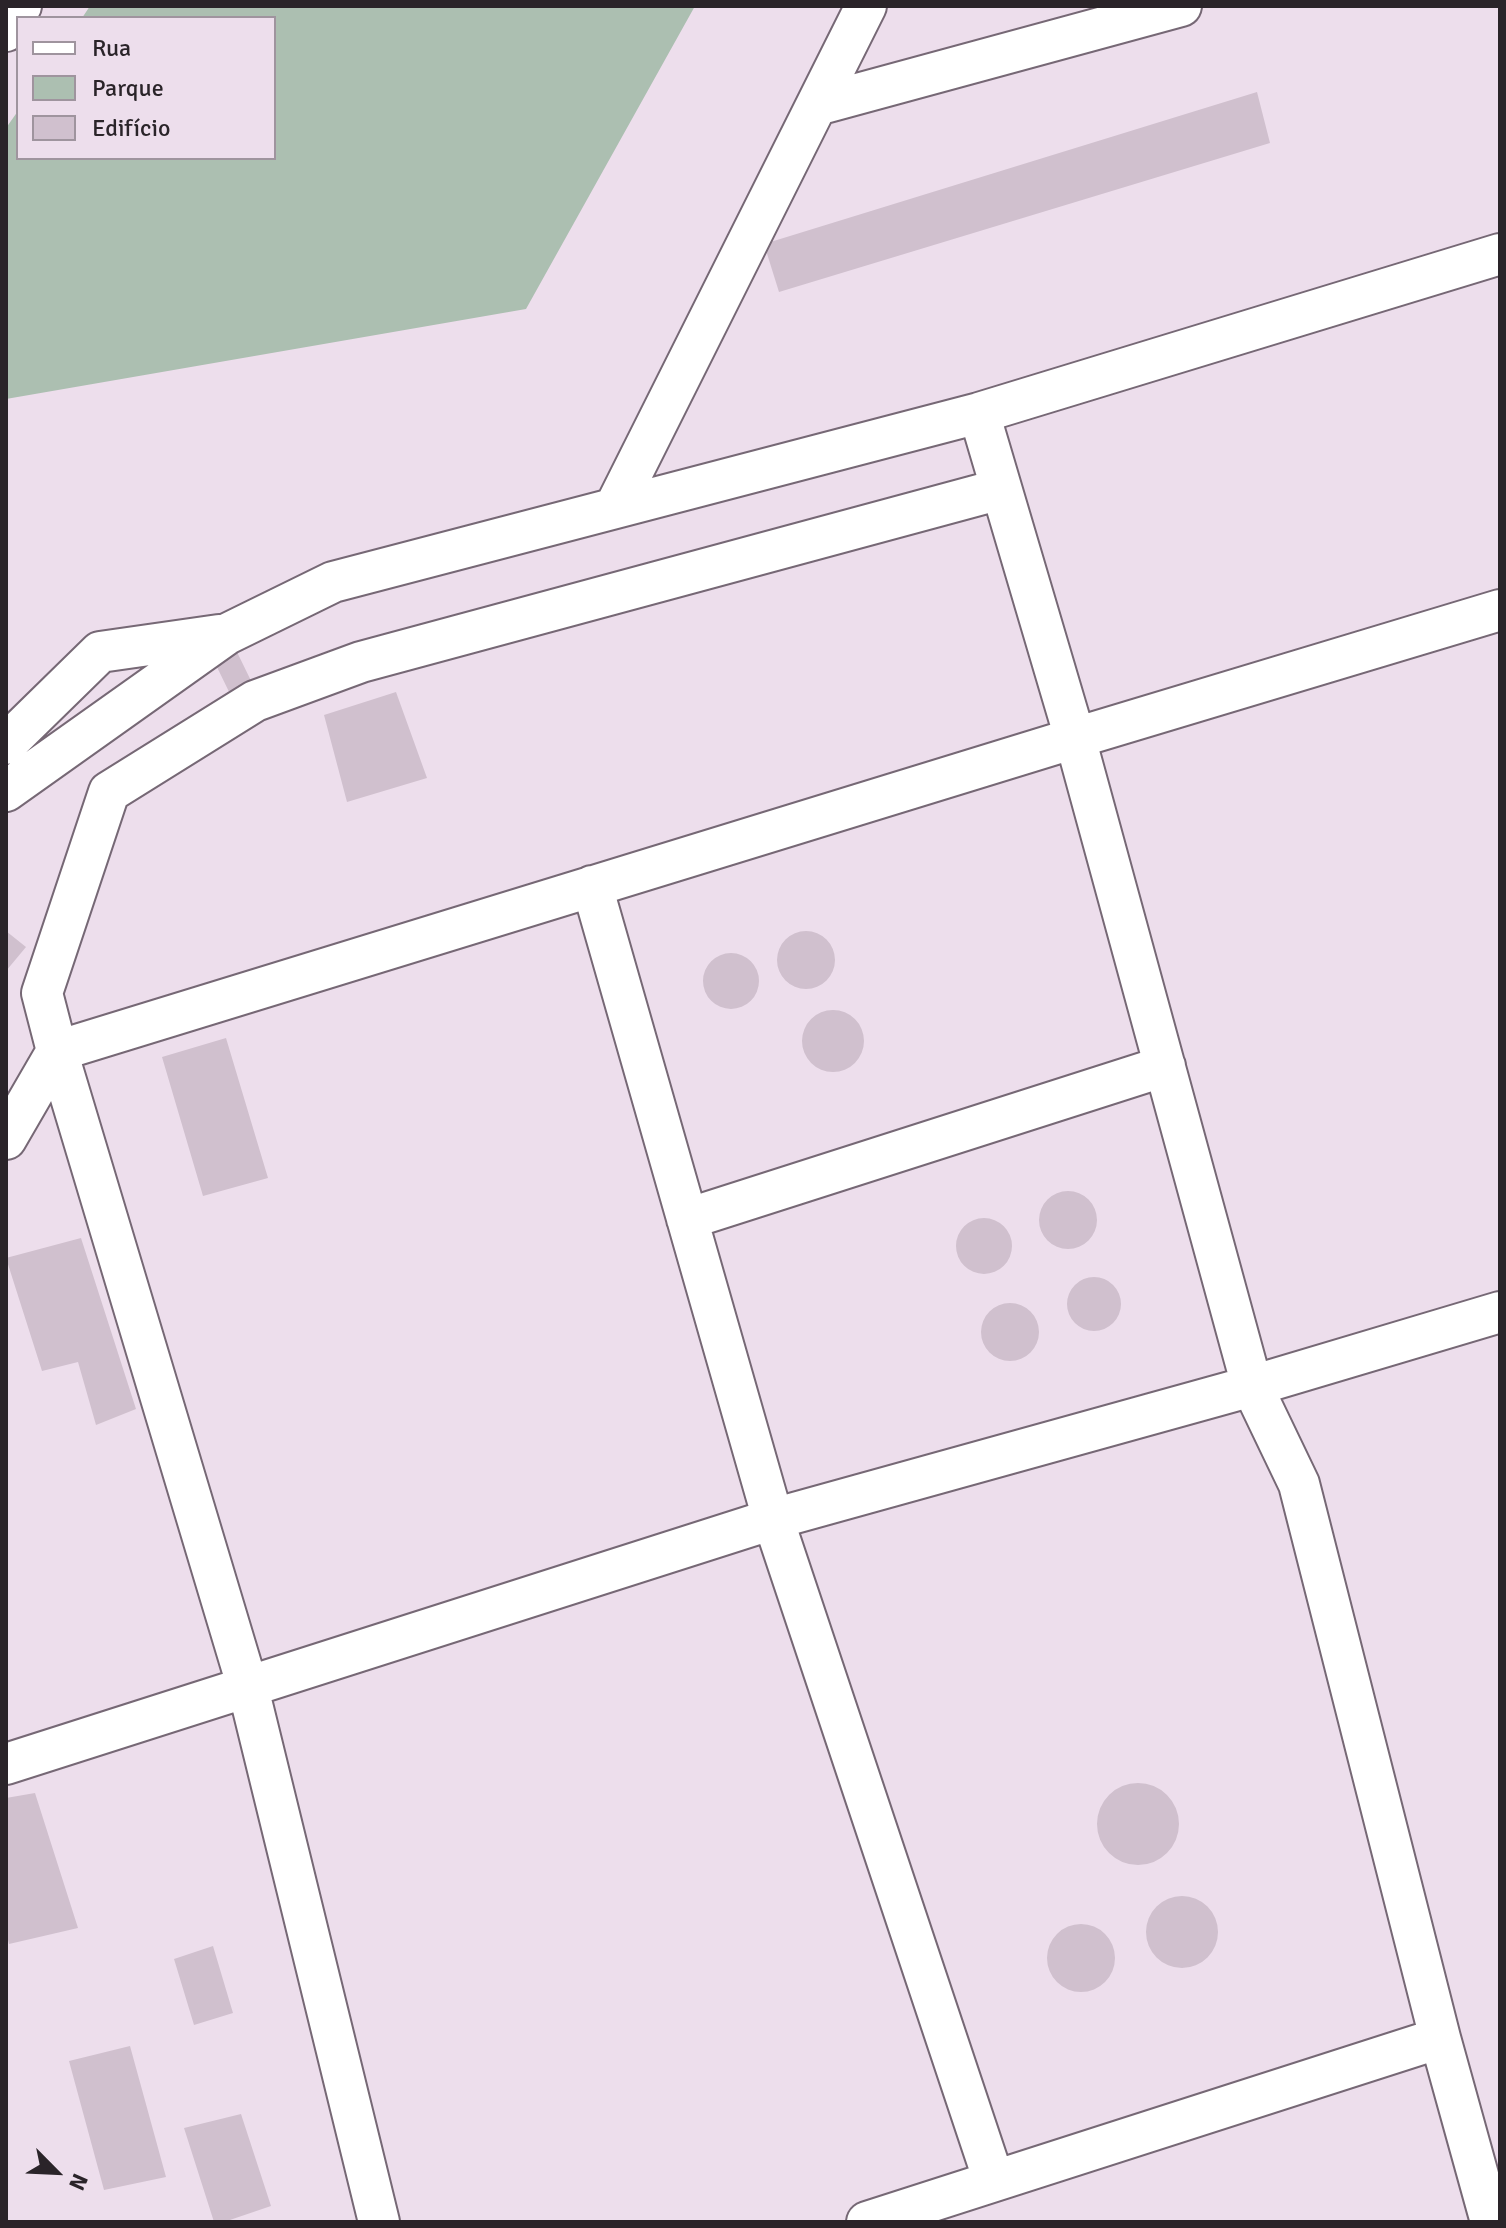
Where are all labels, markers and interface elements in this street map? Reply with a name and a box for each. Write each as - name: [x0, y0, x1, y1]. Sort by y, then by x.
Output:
- legend: [16, 16, 276, 160]
- text: Rua: [92, 33, 131, 63]
- text: Parque: [92, 73, 164, 103]
- text: Edifício: [92, 113, 170, 143]
- north arrow: [16, 2132, 96, 2212]
- text: N: [63, 2169, 94, 2194]

